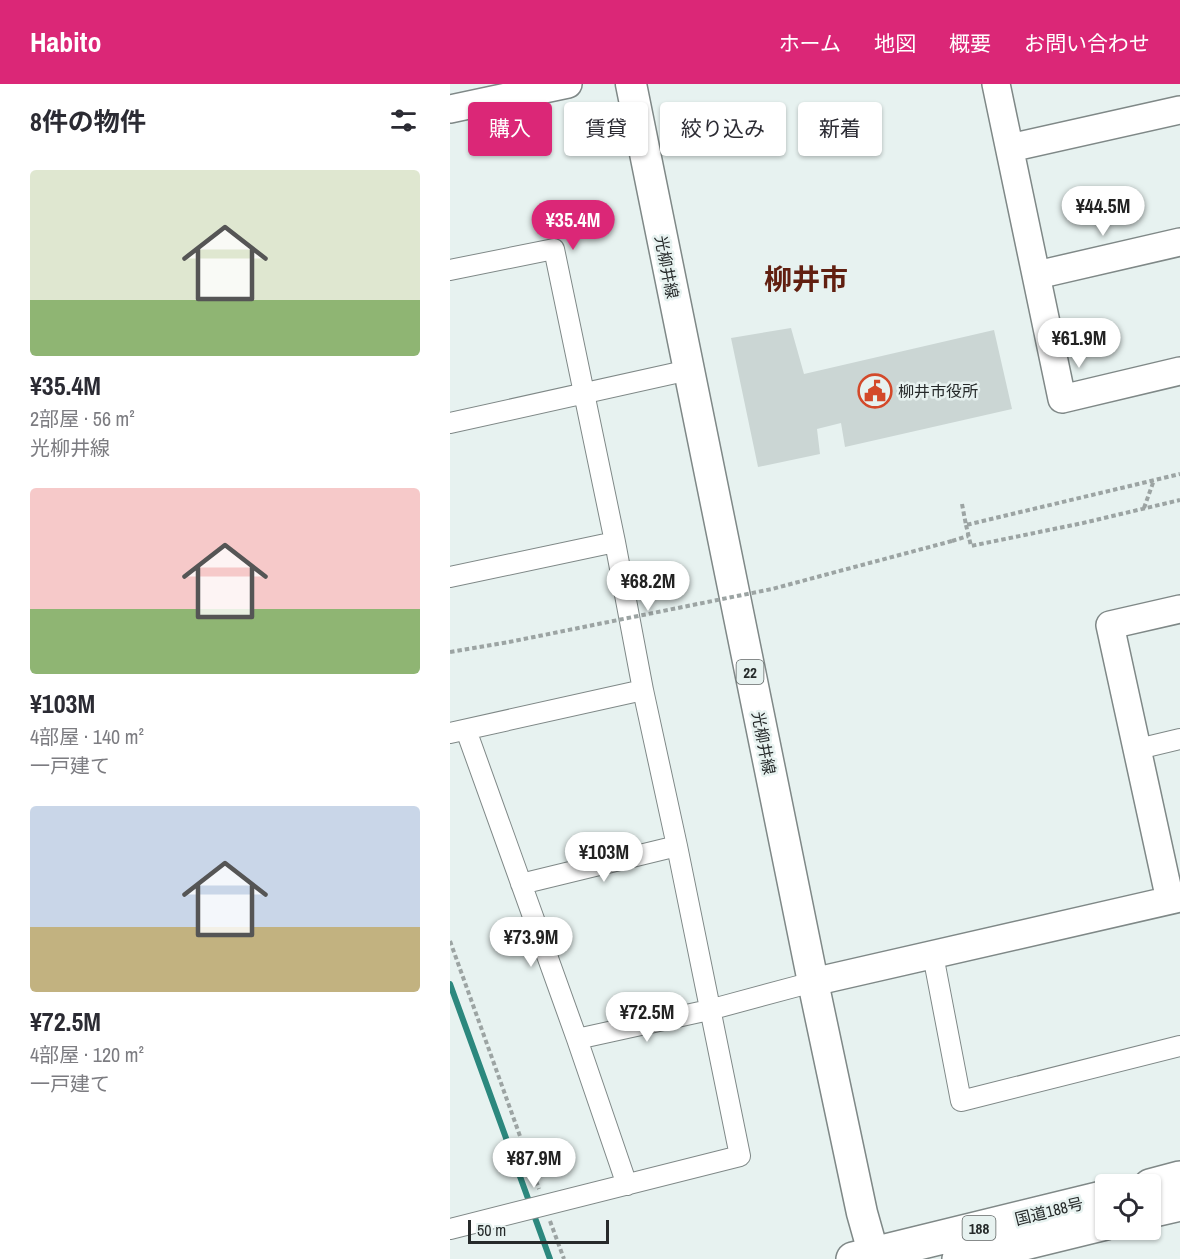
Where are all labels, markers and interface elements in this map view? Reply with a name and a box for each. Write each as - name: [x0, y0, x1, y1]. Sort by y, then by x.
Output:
- text: Habito: [30, 23, 101, 61]
- text: ホーム: [779, 29, 841, 58]
- text: 地図: [874, 29, 916, 58]
- text: 概要: [949, 29, 991, 58]
- text: お問い合わせ: [1024, 29, 1150, 58]
- chip: 購入: [468, 102, 552, 156]
- chip: 賃貸: [564, 102, 648, 156]
- chip: 絞り込み: [660, 102, 786, 156]
- chip: 新着: [798, 102, 882, 156]
- text: 8件の物件: [30, 104, 146, 139]
- icon: filters: [387, 104, 420, 137]
- pin: ¥44.5M: [1054, 186, 1152, 237]
- text: ¥44.5M: [1076, 192, 1130, 219]
- pin: ¥35.4M: [524, 200, 622, 251]
- text: ¥35.4M: [546, 206, 600, 233]
- icon: home: [171, 209, 279, 317]
- street label: 光柳井線: [650, 233, 684, 301]
- district label: 柳井市: [764, 260, 848, 298]
- pin: ¥61.9M: [1030, 318, 1128, 369]
- text: ¥61.9M: [1052, 324, 1106, 351]
- text: ¥35.4M: [30, 368, 101, 403]
- public building icon: 柳井市役所: [857, 373, 893, 409]
- place label: 柳井市役所: [898, 380, 978, 402]
- text: 2部屋 · 56 m²: [30, 405, 135, 432]
- text: 光柳井線: [30, 434, 110, 461]
- icon: home: [171, 527, 279, 635]
- pin: ¥68.2M: [599, 561, 697, 612]
- text: ¥68.2M: [621, 567, 675, 594]
- road number: 22: [736, 660, 764, 684]
- text: ¥103M: [30, 686, 95, 721]
- street label: 光柳井線: [747, 709, 781, 777]
- text: 4部屋 · 140 m²: [30, 723, 144, 750]
- text: 一戸建て: [30, 752, 110, 779]
- pin: ¥103M: [562, 832, 646, 883]
- text: ¥103M: [579, 838, 629, 865]
- icon: home: [171, 845, 279, 953]
- pin: ¥73.9M: [482, 917, 580, 968]
- text: ¥73.9M: [504, 923, 558, 950]
- pin: ¥72.5M: [598, 992, 696, 1043]
- text: ¥72.5M: [620, 998, 674, 1025]
- text: ¥72.5M: [30, 1004, 101, 1039]
- text: 4部屋 · 120 m²: [30, 1041, 144, 1068]
- text: 一戸建て: [30, 1070, 110, 1097]
- pin: ¥87.9M: [485, 1138, 583, 1189]
- text: ¥87.9M: [507, 1144, 561, 1171]
- map controls: [1095, 1174, 1161, 1240]
- button: locate: [1095, 1174, 1161, 1240]
- street label: 国道188号: [1012, 1192, 1086, 1230]
- road number: 188: [962, 1216, 996, 1240]
- scale bar: [468, 1217, 609, 1244]
- text: 50 m: [477, 1219, 506, 1241]

